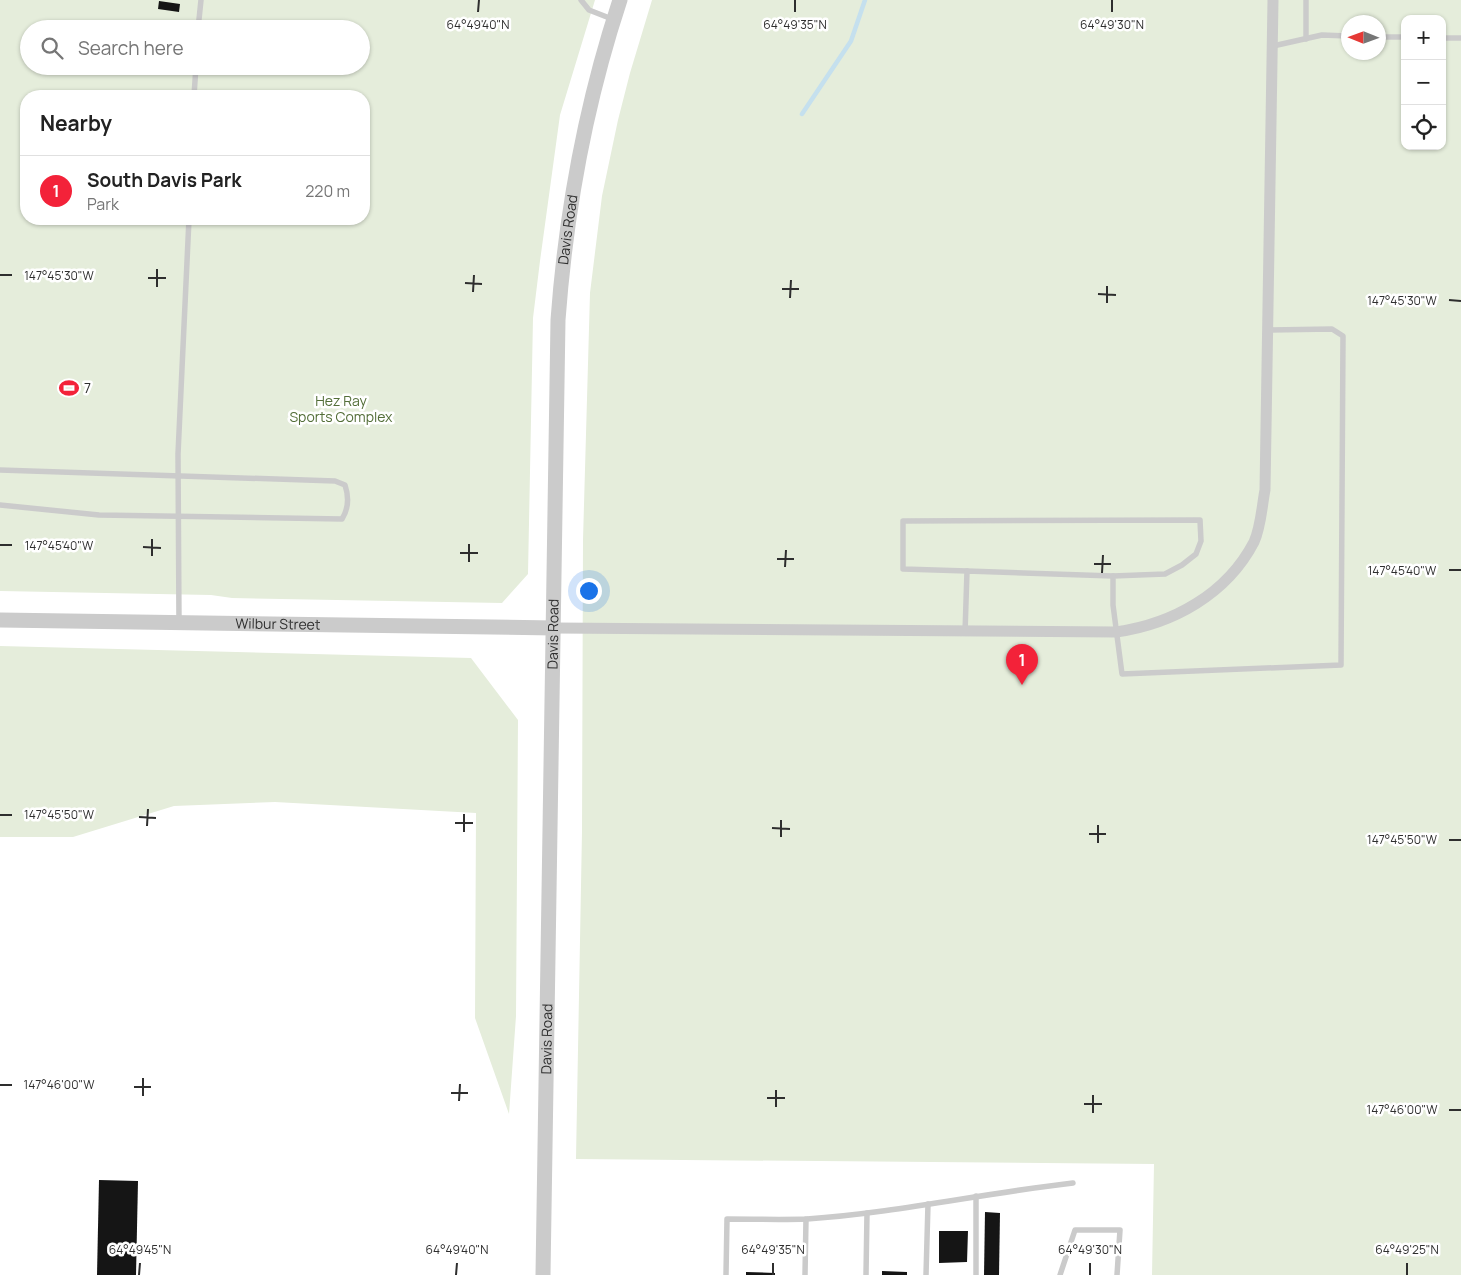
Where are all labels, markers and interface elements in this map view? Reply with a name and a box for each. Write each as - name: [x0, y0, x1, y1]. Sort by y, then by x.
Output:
- north arrow: [1341, 15, 1386, 60]
- map controls: [1401, 15, 1446, 150]
- button: +: [1401, 15, 1446, 60]
- text: 64°49'40"N: [447, 16, 509, 33]
- text: 64°49'35"N: [763, 16, 827, 33]
- text: 64°49'30"N: [1080, 16, 1144, 33]
- search box: [20, 20, 370, 75]
- icon: search: [38, 34, 66, 62]
- text: Search here: [78, 35, 184, 61]
- button: −: [1401, 60, 1446, 105]
- button: locate: [1401, 105, 1446, 150]
- text: Nearby: [40, 109, 112, 137]
- text: South Davis Park: [87, 167, 241, 193]
- text: 1: [52, 180, 60, 202]
- text: 220 m: [305, 180, 350, 202]
- text: Park: [87, 193, 119, 215]
- street label: Davis Road: [553, 193, 582, 266]
- text: 147°45'30"W: [24, 267, 95, 284]
- text: 147°45'30"W: [1367, 292, 1438, 309]
- sports icon: 7: [58, 377, 80, 399]
- place label: 7: [84, 378, 91, 397]
- park label: Hez Ray Sports Complex: [289, 391, 393, 426]
- text: 147°45'40"W: [25, 537, 94, 554]
- text: 147°45'40"W: [1368, 562, 1437, 579]
- your location: [576, 578, 602, 604]
- street label: Davis Road: [543, 599, 563, 670]
- street label: Wilbur Street: [235, 613, 321, 634]
- pin: 1: [1006, 644, 1038, 685]
- text: 147°45'50"W: [24, 806, 95, 823]
- text: 147°45'50"W: [1367, 831, 1438, 848]
- street label: Davis Road: [536, 1004, 556, 1075]
- text: 147°46'00"W: [24, 1076, 95, 1093]
- text: 147°46'00"W: [1367, 1101, 1438, 1118]
- text: 64°49'45"N: [109, 1241, 171, 1258]
- text: 64°49'40"N: [426, 1241, 488, 1258]
- text: 64°49'35"N: [741, 1241, 805, 1258]
- text: 64°49'30"N: [1058, 1241, 1122, 1258]
- text: 64°49'25"N: [1375, 1241, 1439, 1258]

